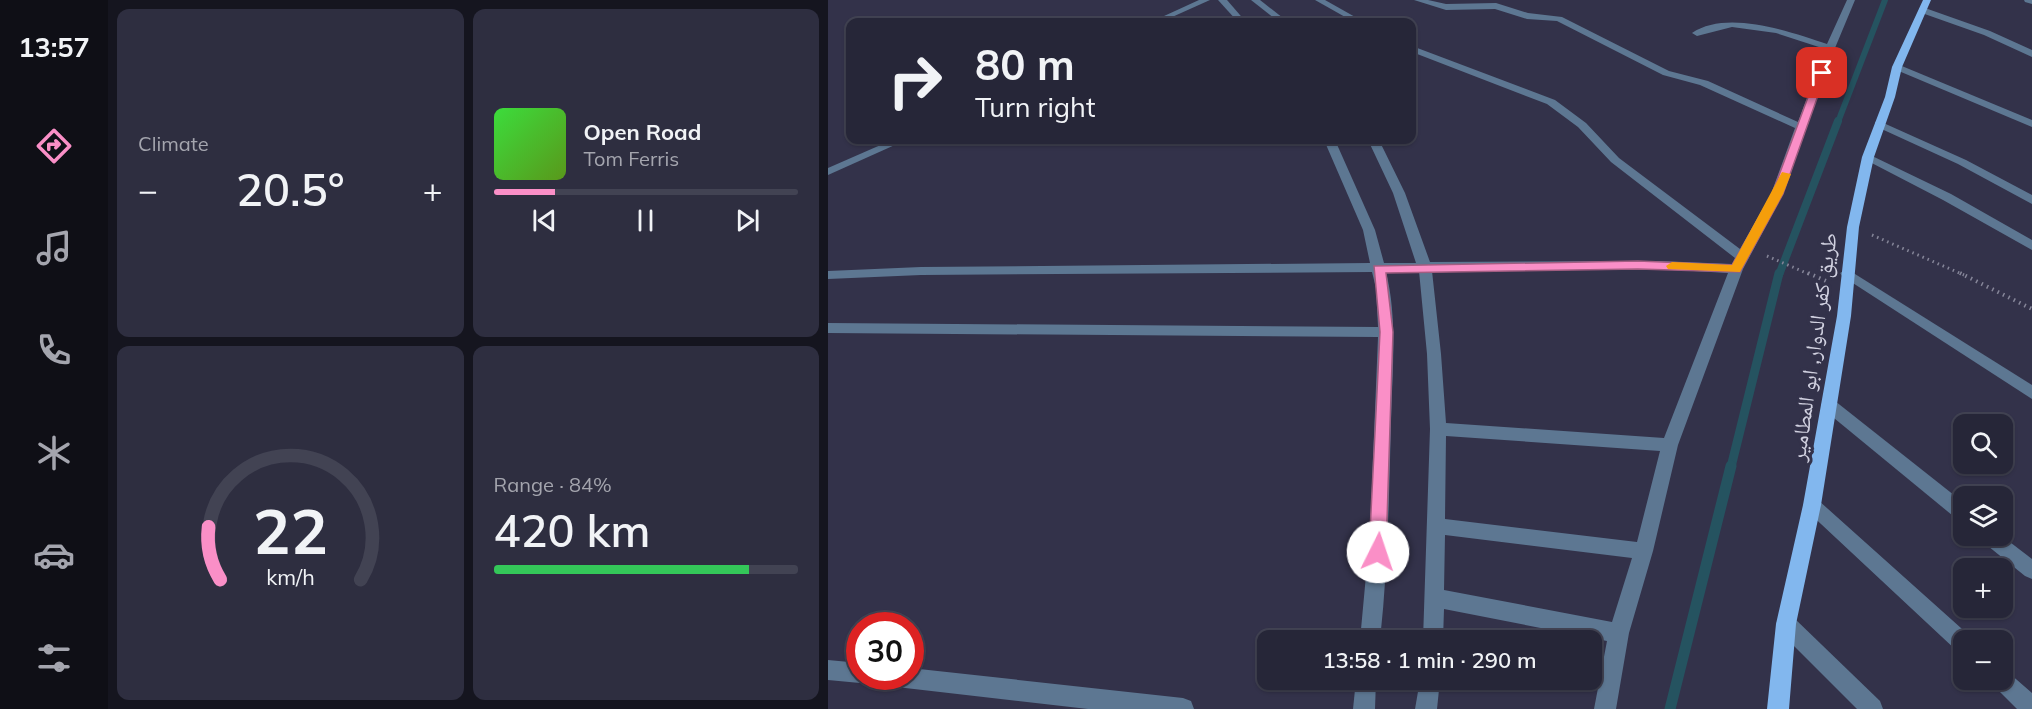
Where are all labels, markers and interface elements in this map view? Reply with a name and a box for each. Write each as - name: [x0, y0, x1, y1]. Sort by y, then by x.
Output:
- text: 13:57: [18, 30, 90, 64]
- text: 80 m: [975, 38, 1075, 91]
- icon: right: [876, 42, 954, 120]
- pin: [1796, 47, 1847, 98]
- icon: arrive: [1805, 56, 1838, 89]
- text: Turn right: [975, 90, 1095, 124]
- text: Open Road: [584, 118, 701, 146]
- icon: directions: [33, 125, 75, 167]
- text: Climate: [138, 131, 209, 156]
- text: Tom Ferris: [584, 146, 679, 171]
- text: 20.5°: [236, 161, 345, 217]
- text: −: [138, 169, 158, 210]
- text: +: [423, 169, 442, 210]
- icon: previous: [528, 204, 561, 237]
- icon: pause: [629, 204, 662, 237]
- icon: next: [731, 204, 764, 237]
- icon: music: [33, 227, 75, 269]
- street label: طريق كفر الدوار, ابو المطامير: [1783, 231, 1843, 464]
- icon: phone: [33, 329, 75, 371]
- map controls: [1953, 414, 2013, 690]
- button: search: [1953, 414, 2013, 474]
- icon: climate: [33, 432, 75, 474]
- text: Range · 84%: [494, 472, 612, 497]
- button: layers: [1953, 486, 2013, 546]
- text: 22: [253, 491, 328, 570]
- text: 420 km: [494, 502, 650, 558]
- position arrow: [1346, 520, 1410, 584]
- icon: car: [33, 534, 75, 576]
- button: +: [1953, 558, 2013, 618]
- text: km/h: [266, 563, 314, 590]
- speed limit sign: 30: [846, 612, 924, 690]
- button: −: [1953, 630, 2013, 690]
- icon: filters: [33, 637, 75, 679]
- text: 13:58 · 1 min · 290 m: [1322, 646, 1537, 674]

